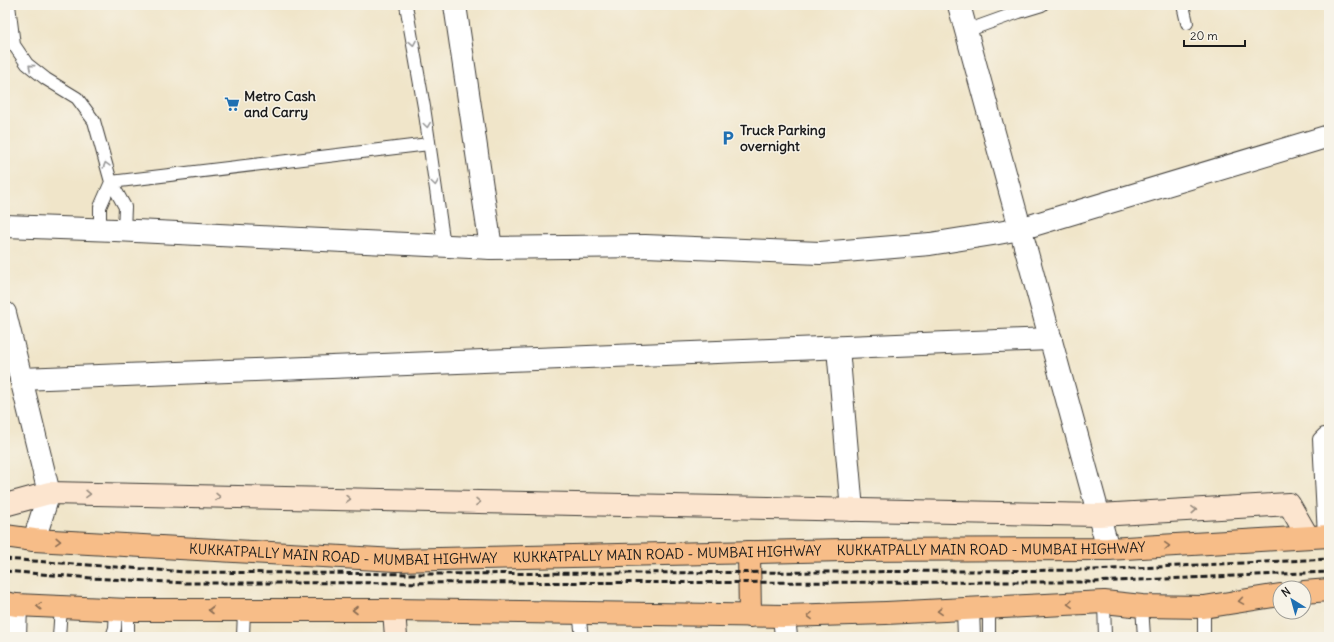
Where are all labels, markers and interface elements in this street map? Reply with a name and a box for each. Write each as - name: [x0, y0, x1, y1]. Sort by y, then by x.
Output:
- scale bar: [1184, 22, 1245, 48]
- text: 20 m: [1190, 28, 1218, 43]
- one-way arrow: [408, 40, 417, 46]
- one-way arrow: [28, 64, 36, 72]
- place label: Metro Cash and Carry: [244, 87, 316, 121]
- supermarket icon: Metro Cash and Carry: [223, 95, 241, 113]
- place label: Truck Parking overnight: [740, 121, 826, 155]
- one-way arrow: [422, 122, 431, 128]
- parking icon: Truck Parking overnight: [719, 129, 737, 147]
- one-way arrow: [102, 162, 111, 169]
- one-way arrow: [430, 180, 439, 186]
- one-way arrow: [85, 490, 91, 498]
- one-way arrow: [215, 492, 221, 501]
- one-way arrow: [345, 495, 351, 503]
- one-way arrow: [475, 498, 481, 506]
- one-way arrow: [1191, 505, 1197, 514]
- one-way arrow: [55, 537, 61, 546]
- street label: KUKKATPALLY MAIN ROAD - MUMBAI HIGHWAY: [837, 538, 1146, 559]
- street label: KUKKATPALLY MAIN ROAD - MUMBAI HIGHWAY: [189, 540, 498, 569]
- street label: KUKKATPALLY MAIN ROAD - MUMBAI HIGHWAY: [513, 541, 822, 566]
- one-way arrow: [1164, 541, 1170, 550]
- north arrow: [1272, 580, 1312, 620]
- text: N: [1279, 584, 1293, 600]
- one-way arrow: [1238, 596, 1245, 605]
- one-way arrow: [1067, 599, 1073, 608]
- one-way arrow: [36, 602, 42, 611]
- one-way arrow: [208, 606, 214, 614]
- one-way arrow: [352, 606, 358, 614]
- one-way arrow: [937, 606, 943, 615]
- one-way arrow: [807, 612, 813, 620]

